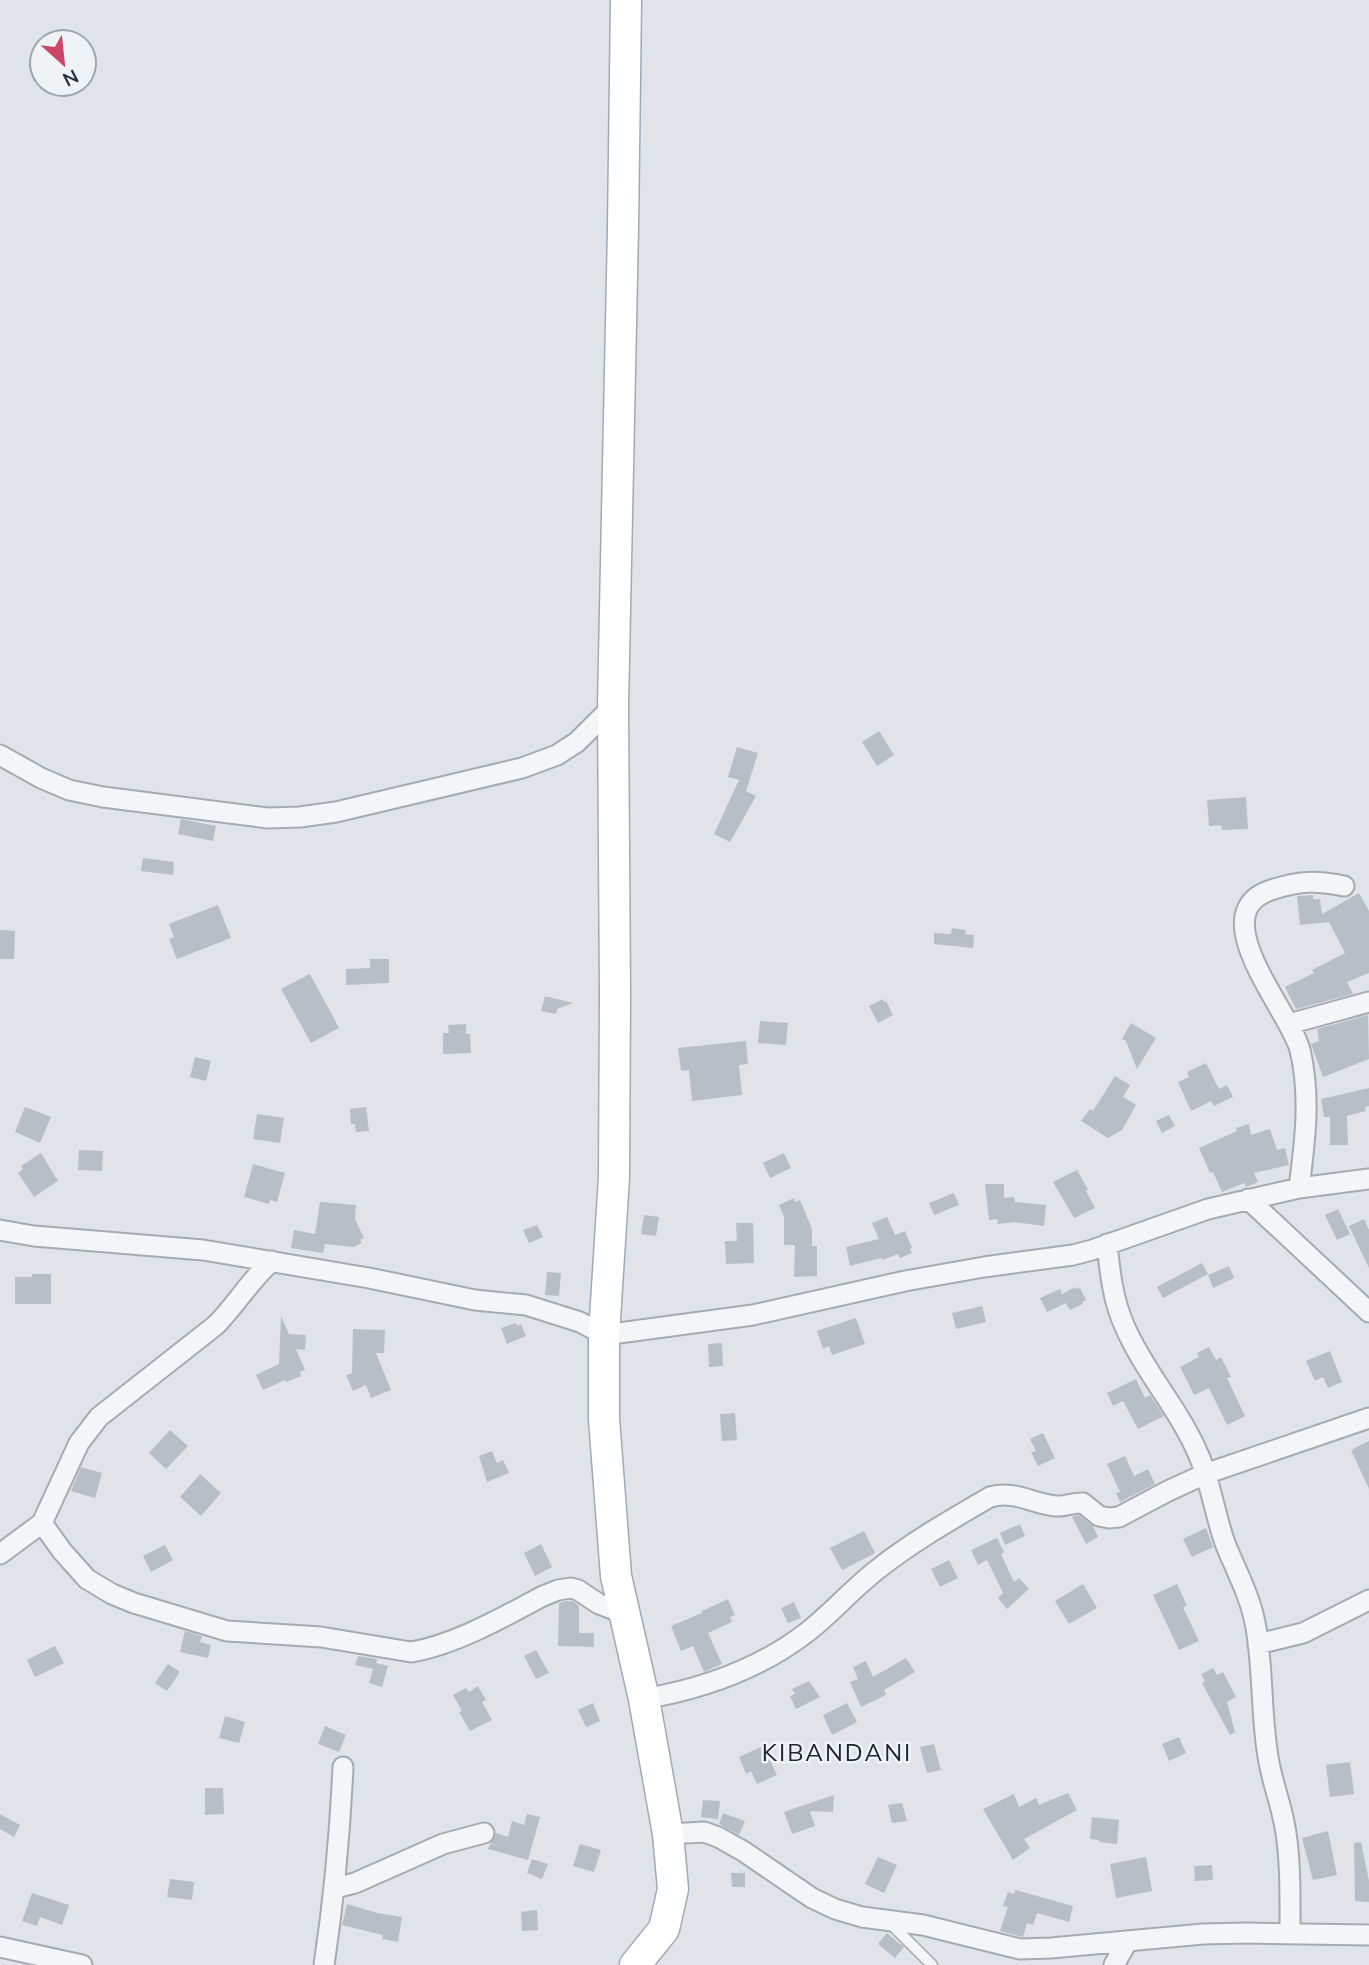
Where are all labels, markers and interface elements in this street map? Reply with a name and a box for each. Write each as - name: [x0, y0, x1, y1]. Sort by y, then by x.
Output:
- north arrow: [28, 28, 98, 98]
- text: N: [59, 64, 83, 92]
- district label: KIBANDANI: [762, 1737, 912, 1767]

